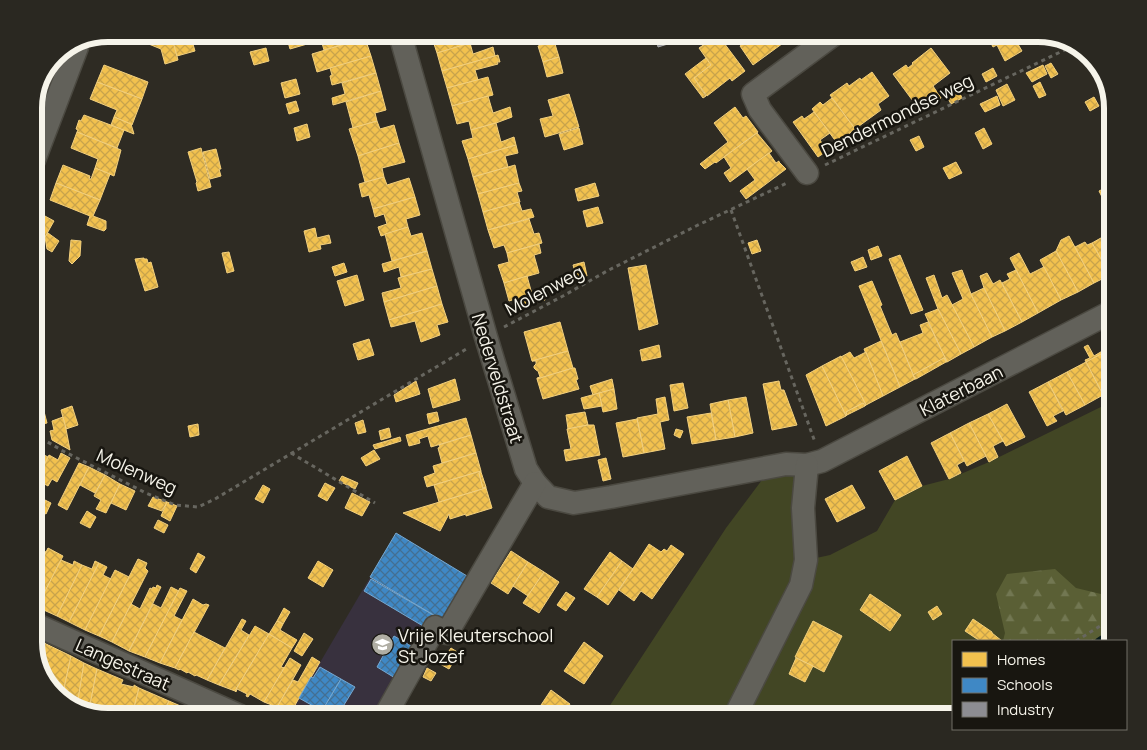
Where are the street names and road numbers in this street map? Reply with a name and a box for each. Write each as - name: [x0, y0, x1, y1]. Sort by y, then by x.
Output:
- street label: Dendermondse weg: [817, 68, 977, 162]
- street label: Molenweg: [501, 259, 587, 321]
- street label: Nederveldstraat: [467, 310, 529, 446]
- street label: Klaterbaan: [915, 359, 1007, 421]
- street label: Molenweg: [93, 443, 181, 499]
- street label: Langestraat: [72, 632, 174, 696]

